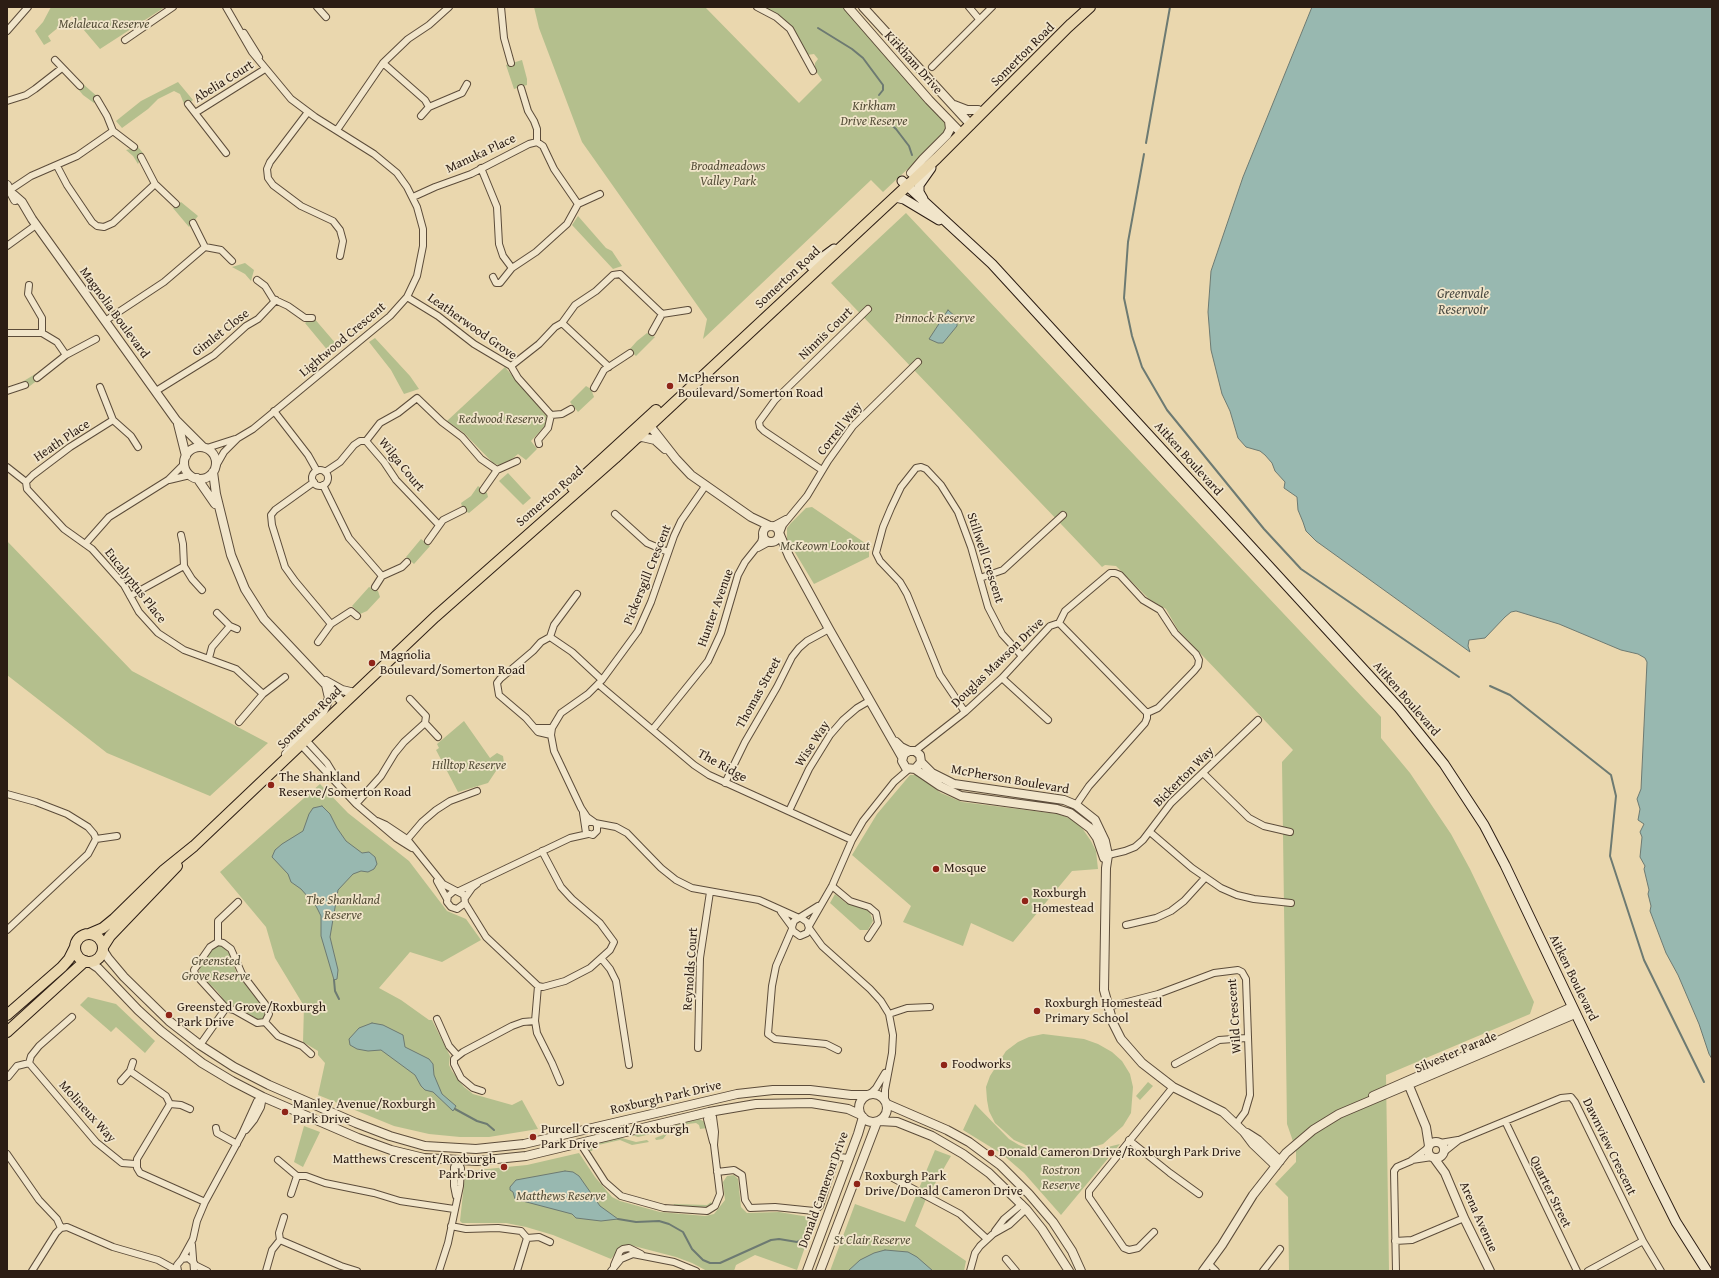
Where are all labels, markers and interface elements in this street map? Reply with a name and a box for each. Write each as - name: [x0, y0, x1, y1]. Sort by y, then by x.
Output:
- park label: Melaleuca Reserve: [58, 17, 150, 33]
- street label: Somerton Road: [988, 20, 1058, 90]
- street label: Kirkham Drive: [881, 28, 945, 98]
- street label: Abelia Court: [191, 57, 257, 107]
- park label: Kirkham Drive Reserve: [840, 99, 908, 130]
- street label: Manuka Place: [444, 131, 518, 177]
- park label: Broadmeadows Valley Park: [691, 159, 765, 190]
- street label: Somerton Road: [752, 244, 824, 312]
- street label: Magnolia Boulevard: [76, 264, 152, 362]
- water label: Greenvale Reservoir: [1437, 286, 1489, 318]
- street label: Leatherwood Grove: [424, 290, 520, 364]
- street label: Lightwood Crescent: [297, 299, 389, 381]
- street label: Ninnis Court: [796, 304, 856, 364]
- street label: Gimlet Close: [190, 306, 252, 360]
- park label: Pinnock Reserve: [895, 311, 975, 327]
- place label: McPherson Boulevard/Somerton Road: [678, 371, 823, 402]
- marker: McPherson Boulevard/Somerton Road: [665, 381, 675, 391]
- street label: Correll Way: [814, 399, 866, 459]
- park label: Redwood Reserve: [459, 412, 543, 428]
- street label: Heath Place: [31, 417, 93, 465]
- street label: Aitken Boulevard: [1151, 419, 1225, 499]
- street label: Wilga Court: [375, 435, 427, 495]
- street label: Somerton Road: [513, 464, 587, 530]
- street label: Stillwell Crescent: [963, 511, 1007, 605]
- street label: Pickersgill Crescent: [621, 523, 675, 627]
- park label: McKeown Lookout: [780, 539, 870, 555]
- street label: Eucalyptus Place: [101, 545, 169, 627]
- street label: Hunter Avenue: [695, 567, 737, 649]
- street label: Douglas Mawson Drive: [948, 615, 1048, 711]
- place label: Magnolia Boulevard/Somerton Road: [380, 648, 525, 679]
- street label: Thomas Street: [733, 655, 785, 731]
- marker: Magnolia Boulevard/Somerton Road: [367, 658, 377, 668]
- street label: Aitken Boulevard: [1369, 658, 1443, 740]
- street label: Somerton Road: [274, 683, 346, 753]
- street label: Wise Way: [792, 718, 834, 770]
- street label: Bickerton Way: [1151, 744, 1217, 810]
- street label: The Ridge: [695, 746, 749, 786]
- park label: Hilltop Reserve: [432, 758, 506, 774]
- street label: McPherson Boulevard: [950, 762, 1070, 798]
- place label: The Shankland Reserve/Somerton Road: [279, 770, 411, 801]
- marker: The Shankland Reserve/Somerton Road: [266, 780, 276, 790]
- place label: Mosque: [944, 861, 986, 877]
- marker: Mosque: [931, 864, 941, 874]
- place label: Roxburgh Homestead: [1033, 886, 1094, 917]
- park label: The Shankland Reserve: [306, 893, 380, 924]
- marker: Roxburgh Homestead: [1020, 896, 1030, 906]
- street label: Reynolds Court: [680, 927, 702, 1011]
- street label: Aitken Boulevard: [1545, 932, 1601, 1024]
- park label: Greensted Grove Reserve: [182, 954, 250, 985]
- street label: Wild Crescent: [1225, 978, 1245, 1054]
- place label: Roxburgh Homestead Primary School: [1045, 996, 1162, 1027]
- place label: Greensted Grove/Roxburgh Park Drive: [177, 1000, 326, 1031]
- marker: Roxburgh Homestead Primary School: [1032, 1006, 1042, 1016]
- marker: Greensted Grove/Roxburgh Park Drive: [164, 1010, 174, 1020]
- street label: Silvester Parade: [1413, 1029, 1499, 1077]
- place label: Foodworks: [952, 1057, 1011, 1073]
- marker: Foodworks: [939, 1060, 949, 1070]
- street label: Molineux Way: [55, 1078, 119, 1146]
- street label: Roxburgh Park Drive: [609, 1078, 723, 1118]
- street label: Dawnview Crescent: [1579, 1096, 1639, 1198]
- place label: Manley Avenue/Roxburgh Park Drive: [293, 1097, 436, 1128]
- marker: Manley Avenue/Roxburgh Park Drive: [280, 1107, 290, 1117]
- place label: Purcell Crescent/Roxburgh Park Drive: [541, 1122, 689, 1153]
- street label: Donald Cameron Drive: [796, 1130, 852, 1250]
- marker: Purcell Crescent/Roxburgh Park Drive: [528, 1132, 538, 1142]
- place label: Donald Cameron Drive/Roxburgh Park Drive: [999, 1145, 1241, 1161]
- marker: Donald Cameron Drive/Roxburgh Park Drive: [986, 1148, 996, 1158]
- place label: Matthews Crescent/Roxburgh Park Drive: [333, 1152, 496, 1183]
- street label: Quarter Street: [1526, 1153, 1574, 1231]
- marker: Matthews Crescent/Roxburgh Park Drive: [499, 1162, 509, 1172]
- park label: Rostron Reserve: [1042, 1163, 1080, 1194]
- place label: Roxburgh Park Drive/Donald Cameron Drive: [865, 1169, 1023, 1200]
- marker: Roxburgh Park Drive/Donald Cameron Drive: [852, 1179, 862, 1189]
- street label: Arena Avenue: [1456, 1179, 1500, 1255]
- park label: Matthews Reserve: [516, 1189, 606, 1205]
- park label: St Clair Reserve: [834, 1233, 910, 1249]

